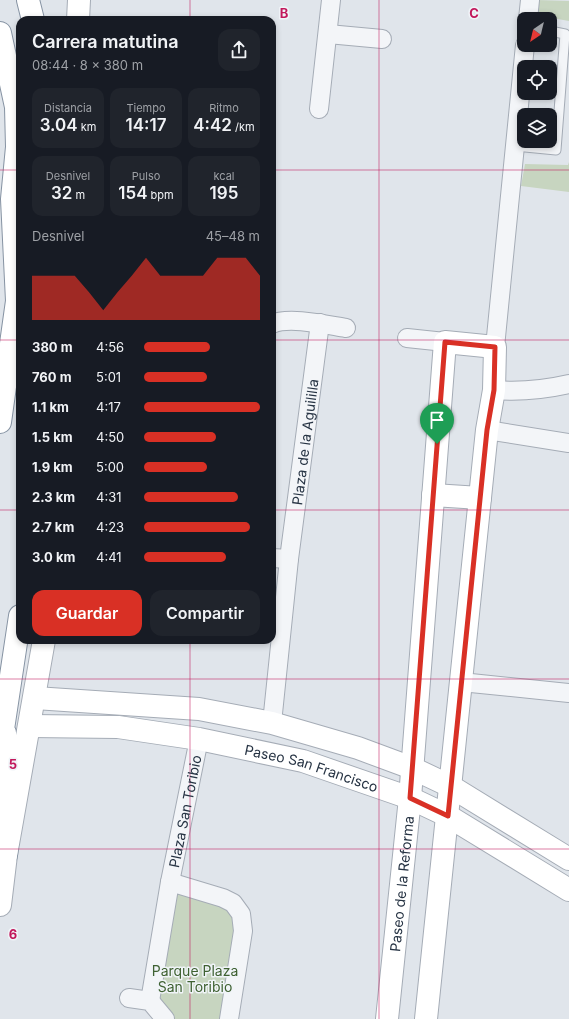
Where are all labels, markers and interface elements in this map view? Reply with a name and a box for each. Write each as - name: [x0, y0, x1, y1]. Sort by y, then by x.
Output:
- text: B: [280, 5, 289, 21]
- text: C: [469, 5, 479, 21]
- north arrow: [517, 12, 557, 52]
- map controls: [517, 12, 557, 148]
- button: share: [218, 29, 260, 71]
- text: Carrera matutina: [32, 31, 179, 52]
- text: 08:44 · 8 × 380 m: [32, 57, 143, 73]
- button: locate: [517, 60, 557, 100]
- text: Distancia: [44, 101, 92, 115]
- text: Tiempo: [126, 101, 166, 115]
- text: Ritmo: [209, 101, 239, 115]
- button: layers: [517, 108, 557, 148]
- text: 3.04: [40, 115, 78, 135]
- text: 14:17: [126, 115, 166, 135]
- text: 4:42: [193, 115, 232, 135]
- text: km: [78, 120, 96, 134]
- text: /km: [232, 120, 255, 134]
- text: Desnivel: [46, 169, 90, 183]
- text: Pulso: [132, 169, 160, 183]
- text: kcal: [213, 169, 235, 183]
- text: 32: [51, 183, 72, 203]
- text: 154: [118, 183, 148, 203]
- text: 195: [210, 183, 238, 203]
- text: m: [72, 188, 85, 202]
- text: bpm: [148, 188, 174, 202]
- text: Desnivel: [32, 228, 84, 244]
- text: 45–48 m: [206, 228, 260, 244]
- text: 380 m: [32, 339, 73, 355]
- text: 4:56: [96, 339, 124, 355]
- text: 760 m: [32, 369, 72, 385]
- text: 5:01: [96, 369, 121, 385]
- street label: Plaza de la Aguililla: [288, 378, 321, 506]
- text: 1.1 km: [32, 399, 69, 415]
- text: 4:17: [96, 399, 121, 415]
- pin: [420, 403, 454, 444]
- icon: arrive: [426, 409, 448, 431]
- text: 1.5 km: [32, 429, 73, 445]
- text: 4:50: [96, 429, 124, 445]
- text: 1.9 km: [32, 459, 73, 475]
- text: 5:00: [96, 459, 124, 475]
- text: 2.3 km: [32, 489, 75, 505]
- text: 4:31: [96, 489, 121, 505]
- text: 2.7 km: [32, 519, 74, 535]
- text: 4:23: [96, 519, 124, 535]
- text: 3.0 km: [32, 549, 75, 565]
- text: 4:41: [96, 549, 122, 565]
- button: Guardar: [32, 590, 142, 636]
- button: Compartir: [150, 590, 260, 636]
- street label: Paseo San Francisco: [243, 740, 380, 795]
- street label: Plaza San Toribio: [165, 753, 204, 869]
- text: 5: [9, 756, 17, 772]
- street label: Paseo de la Reforma: [386, 815, 417, 952]
- text: 6: [9, 926, 17, 942]
- park label: Parque Plaza San Toribio: [152, 962, 238, 995]

